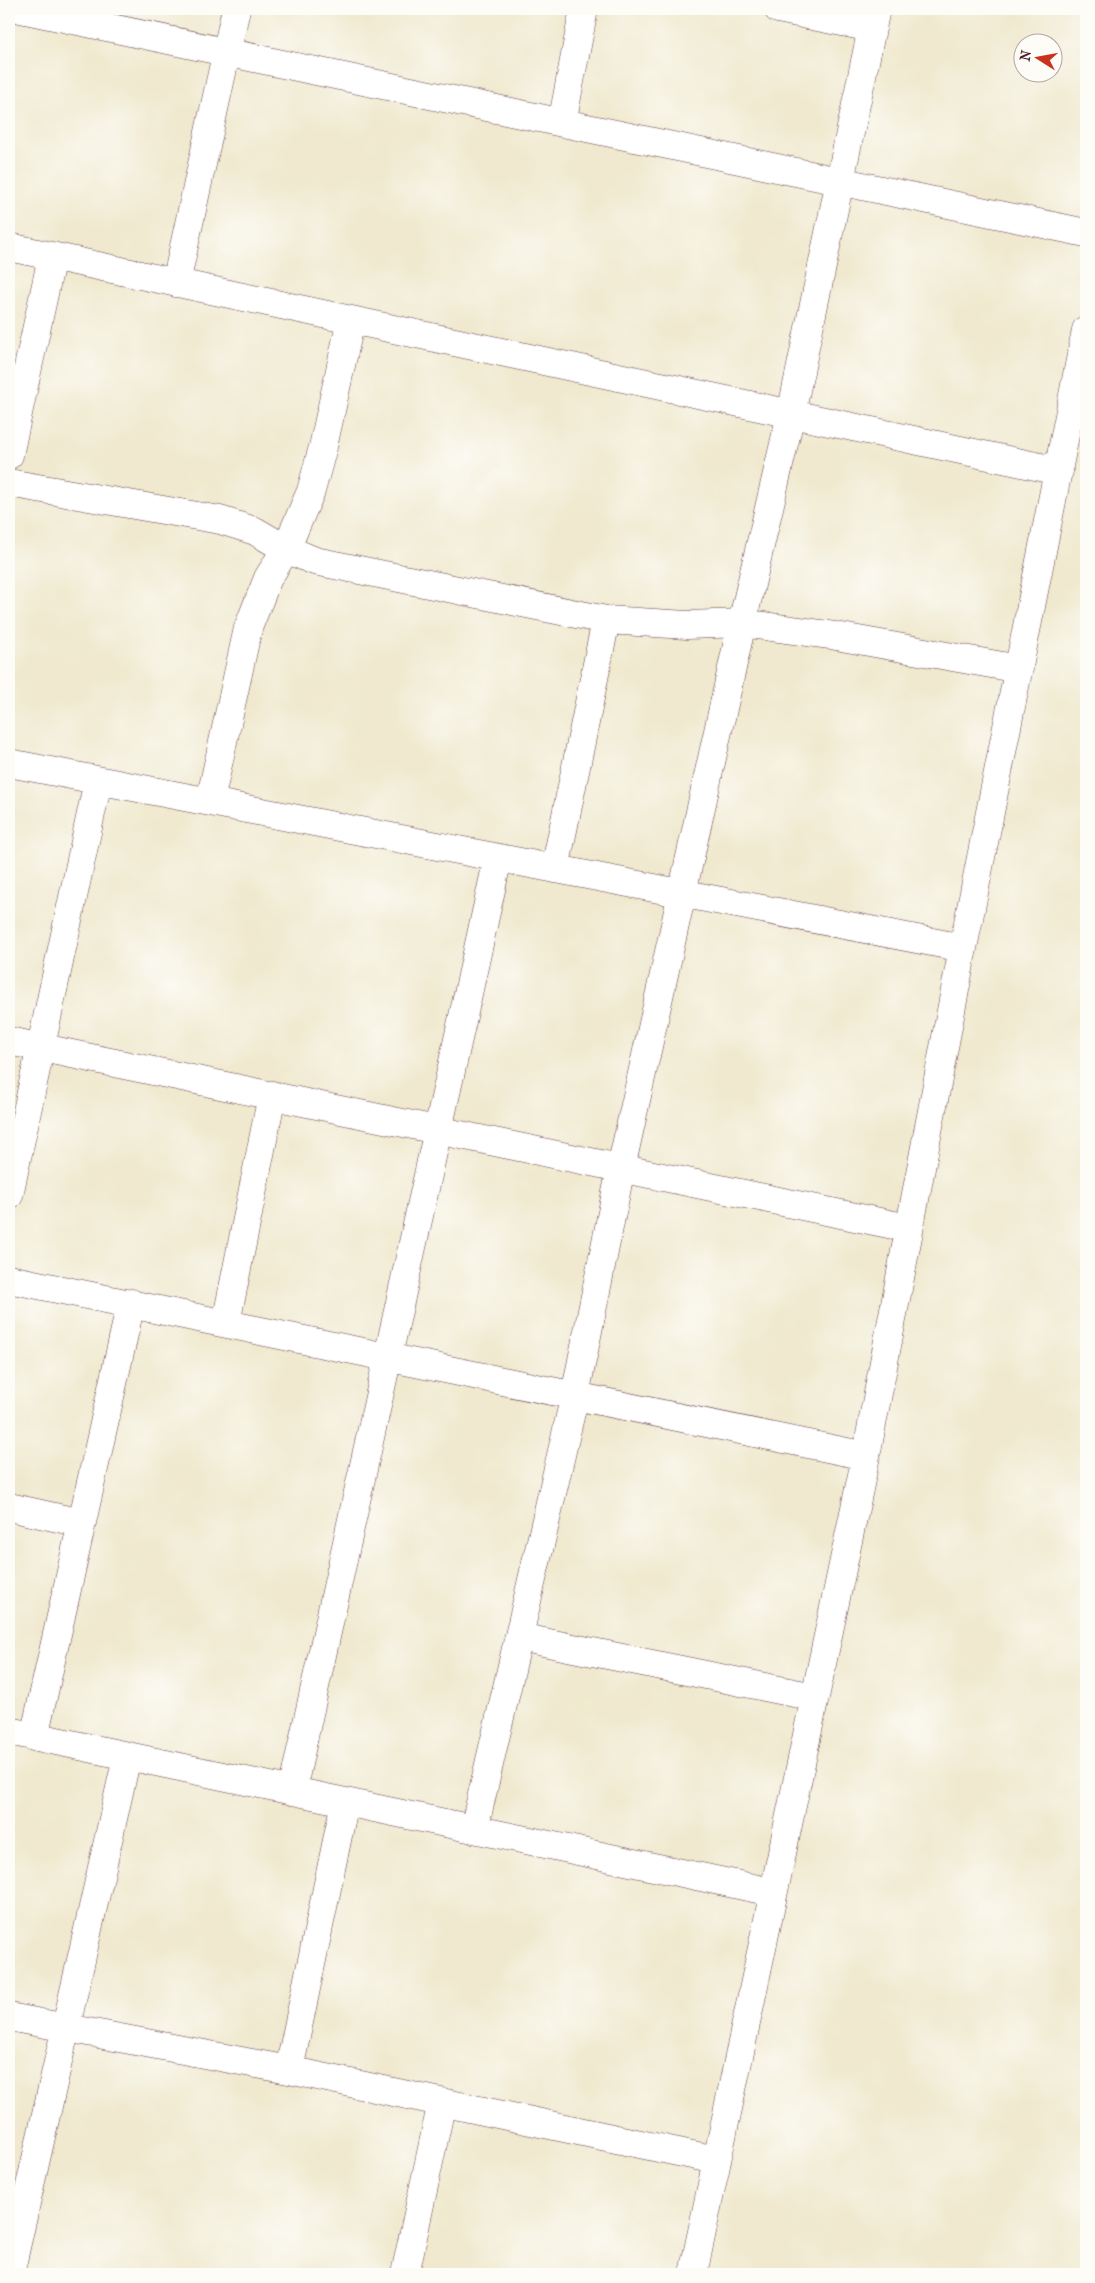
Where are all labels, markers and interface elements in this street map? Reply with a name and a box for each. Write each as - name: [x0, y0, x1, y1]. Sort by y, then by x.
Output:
- north arrow: [1012, 32, 1062, 82]
- text: N: [1016, 48, 1035, 62]

